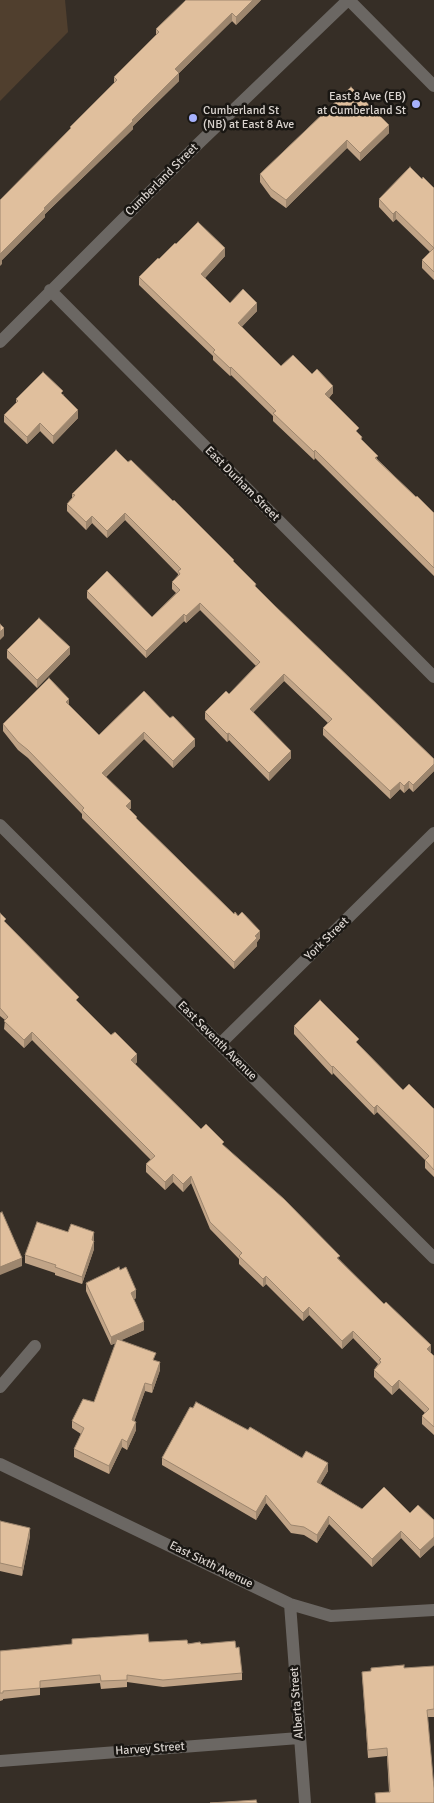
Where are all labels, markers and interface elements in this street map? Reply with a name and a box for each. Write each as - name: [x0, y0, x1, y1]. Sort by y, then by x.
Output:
- place label: East 8 Ave (EB) at Cumberland St: [317, 90, 406, 118]
- marker: East 8 Ave (EB) at Cumberland St: [410, 98, 422, 110]
- place label: Cumberland St (NB) at East 8 Ave: [203, 104, 294, 132]
- marker: Cumberland St (NB) at East 8 Ave: [187, 112, 199, 124]
- street label: Cumberland Street: [123, 141, 201, 219]
- street label: East Durham Street: [202, 444, 282, 524]
- street label: York Street: [302, 914, 352, 964]
- street label: East Seventh Avenue: [174, 998, 260, 1084]
- street label: East Sixth Avenue: [167, 1539, 255, 1591]
- street label: Alberta Street: [287, 1667, 307, 1739]
- street label: Harvey Street: [115, 1739, 185, 1759]

